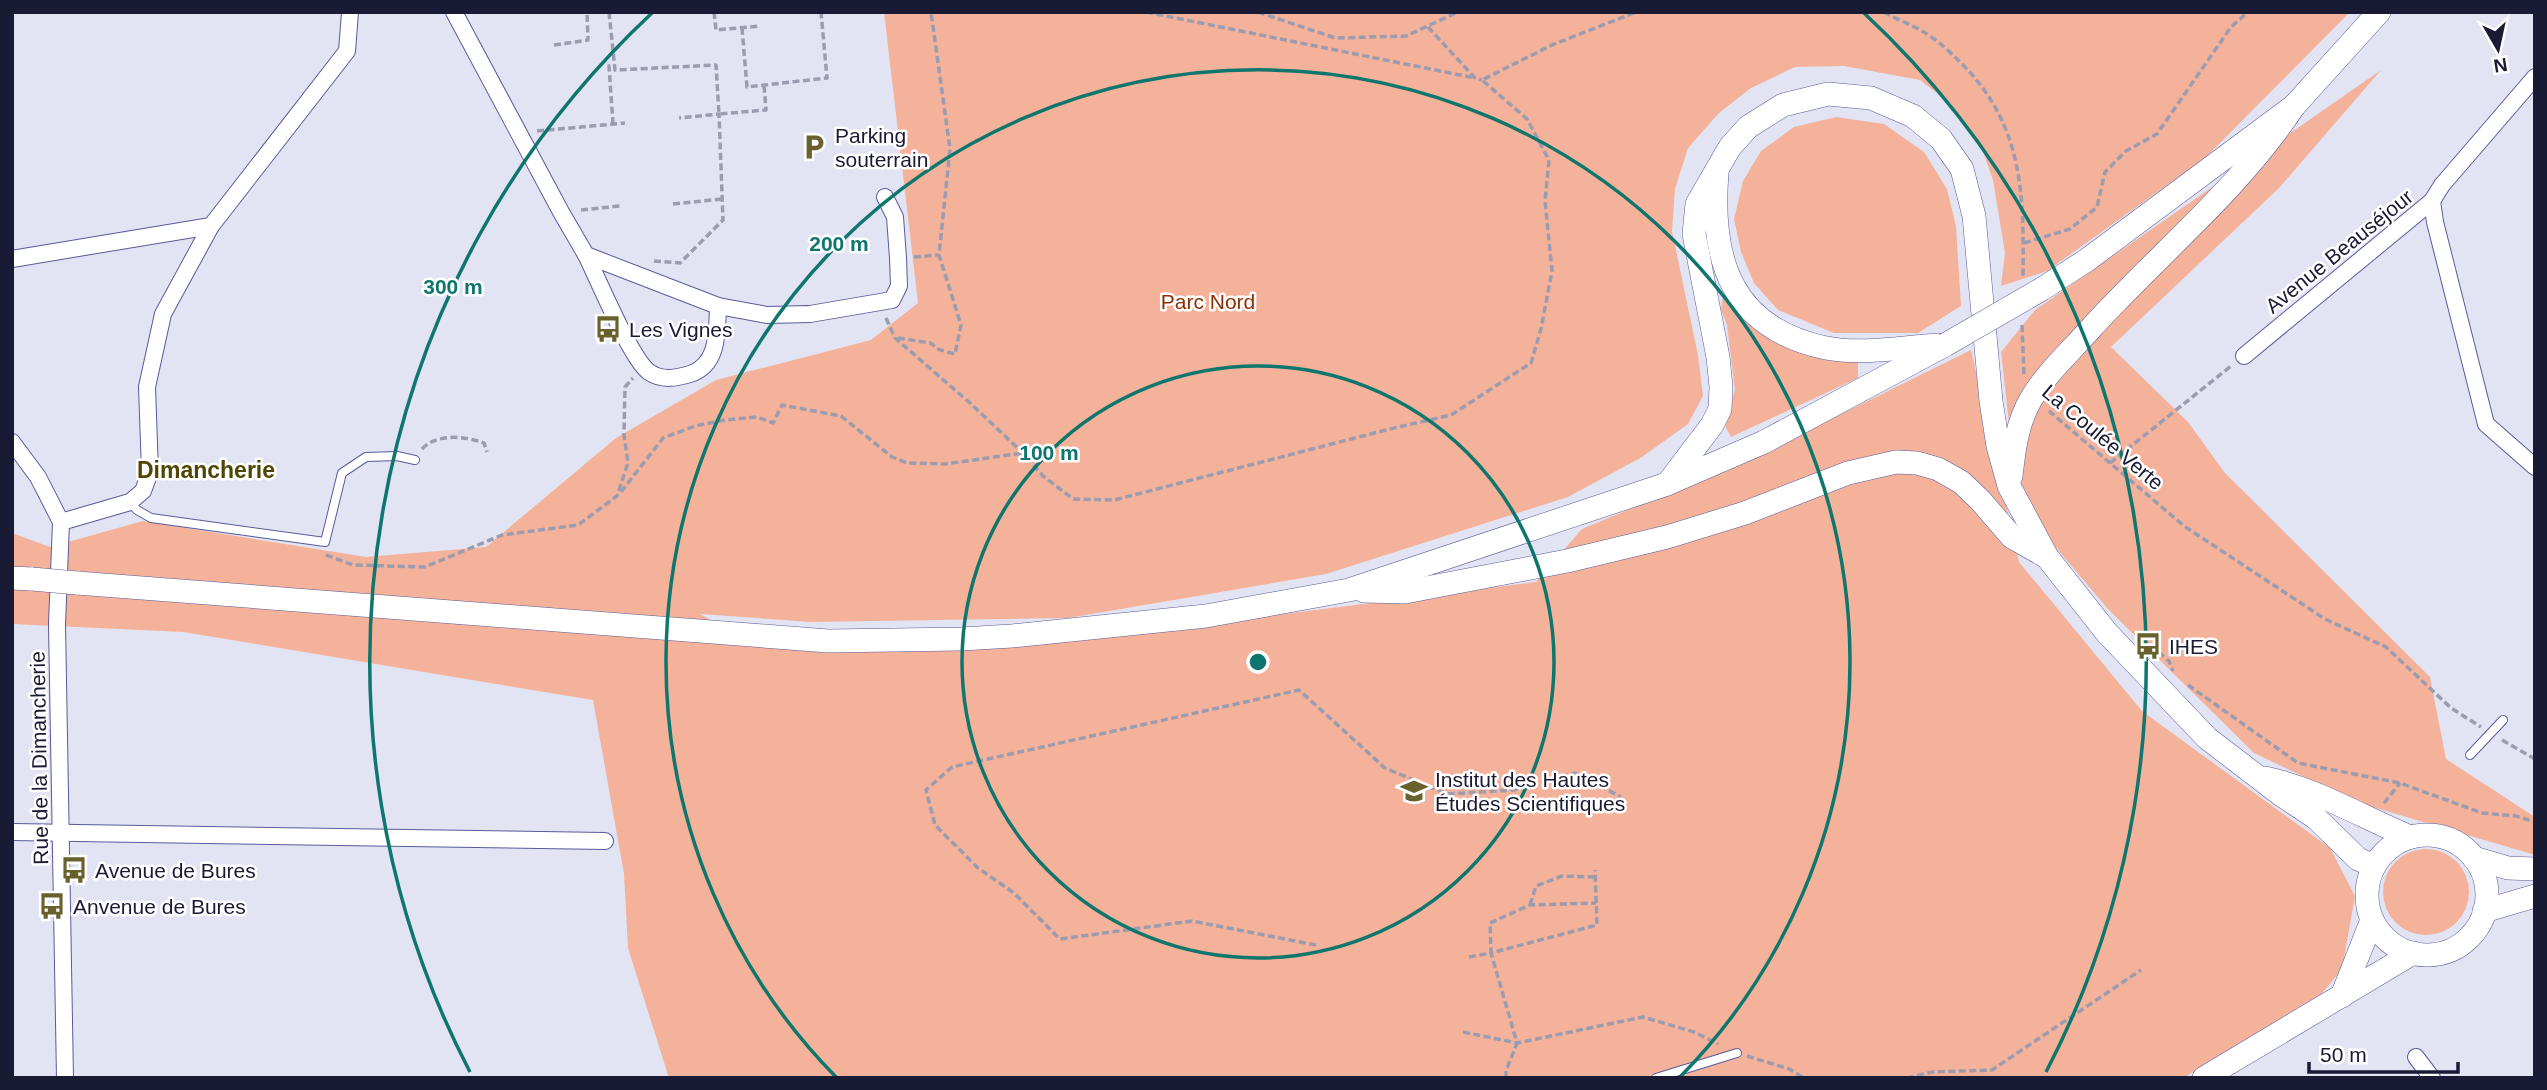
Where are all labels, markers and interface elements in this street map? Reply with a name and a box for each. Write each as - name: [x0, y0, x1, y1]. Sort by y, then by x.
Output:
- north arrow: [2463, 14, 2533, 84]
- text: N: [2492, 54, 2509, 77]
- place label: Parking souterrain: [835, 124, 928, 171]
- parking icon: Parking souterrain: [799, 132, 829, 162]
- street label: Avenue Beauséjour: [2261, 185, 2417, 317]
- text: 200 m: [809, 232, 869, 255]
- text: 300 m: [423, 275, 483, 298]
- park label: Parc Nord: [1161, 290, 1255, 313]
- bus stop icon: Les Vignes: [593, 314, 623, 344]
- place label: Les Vignes: [629, 318, 733, 341]
- street label: La Coulée Verte: [2038, 380, 2168, 494]
- text: 100 m: [1019, 441, 1079, 464]
- district label: Dimancherie: [137, 457, 275, 483]
- bus stop icon: IHES: [2133, 631, 2163, 661]
- place label: IHES: [2169, 635, 2218, 658]
- centre of rings: [1246, 650, 1270, 674]
- street label: Rue de la Dimancherie: [26, 651, 52, 865]
- place label: Institut des Hautes Études Scientifiques: [1435, 768, 1625, 815]
- school or university icon: Institut des Hautes Études Scientifiques: [1399, 776, 1429, 806]
- bus stop icon: Avenue de Bures: [59, 855, 89, 885]
- place label: Avenue de Bures: [95, 859, 256, 882]
- bus stop icon: Anvenue de Bures: [37, 891, 67, 921]
- place label: Anvenue de Bures: [73, 895, 246, 918]
- scale bar: [2309, 1030, 2458, 1074]
- text: 50 m: [2320, 1043, 2367, 1066]

